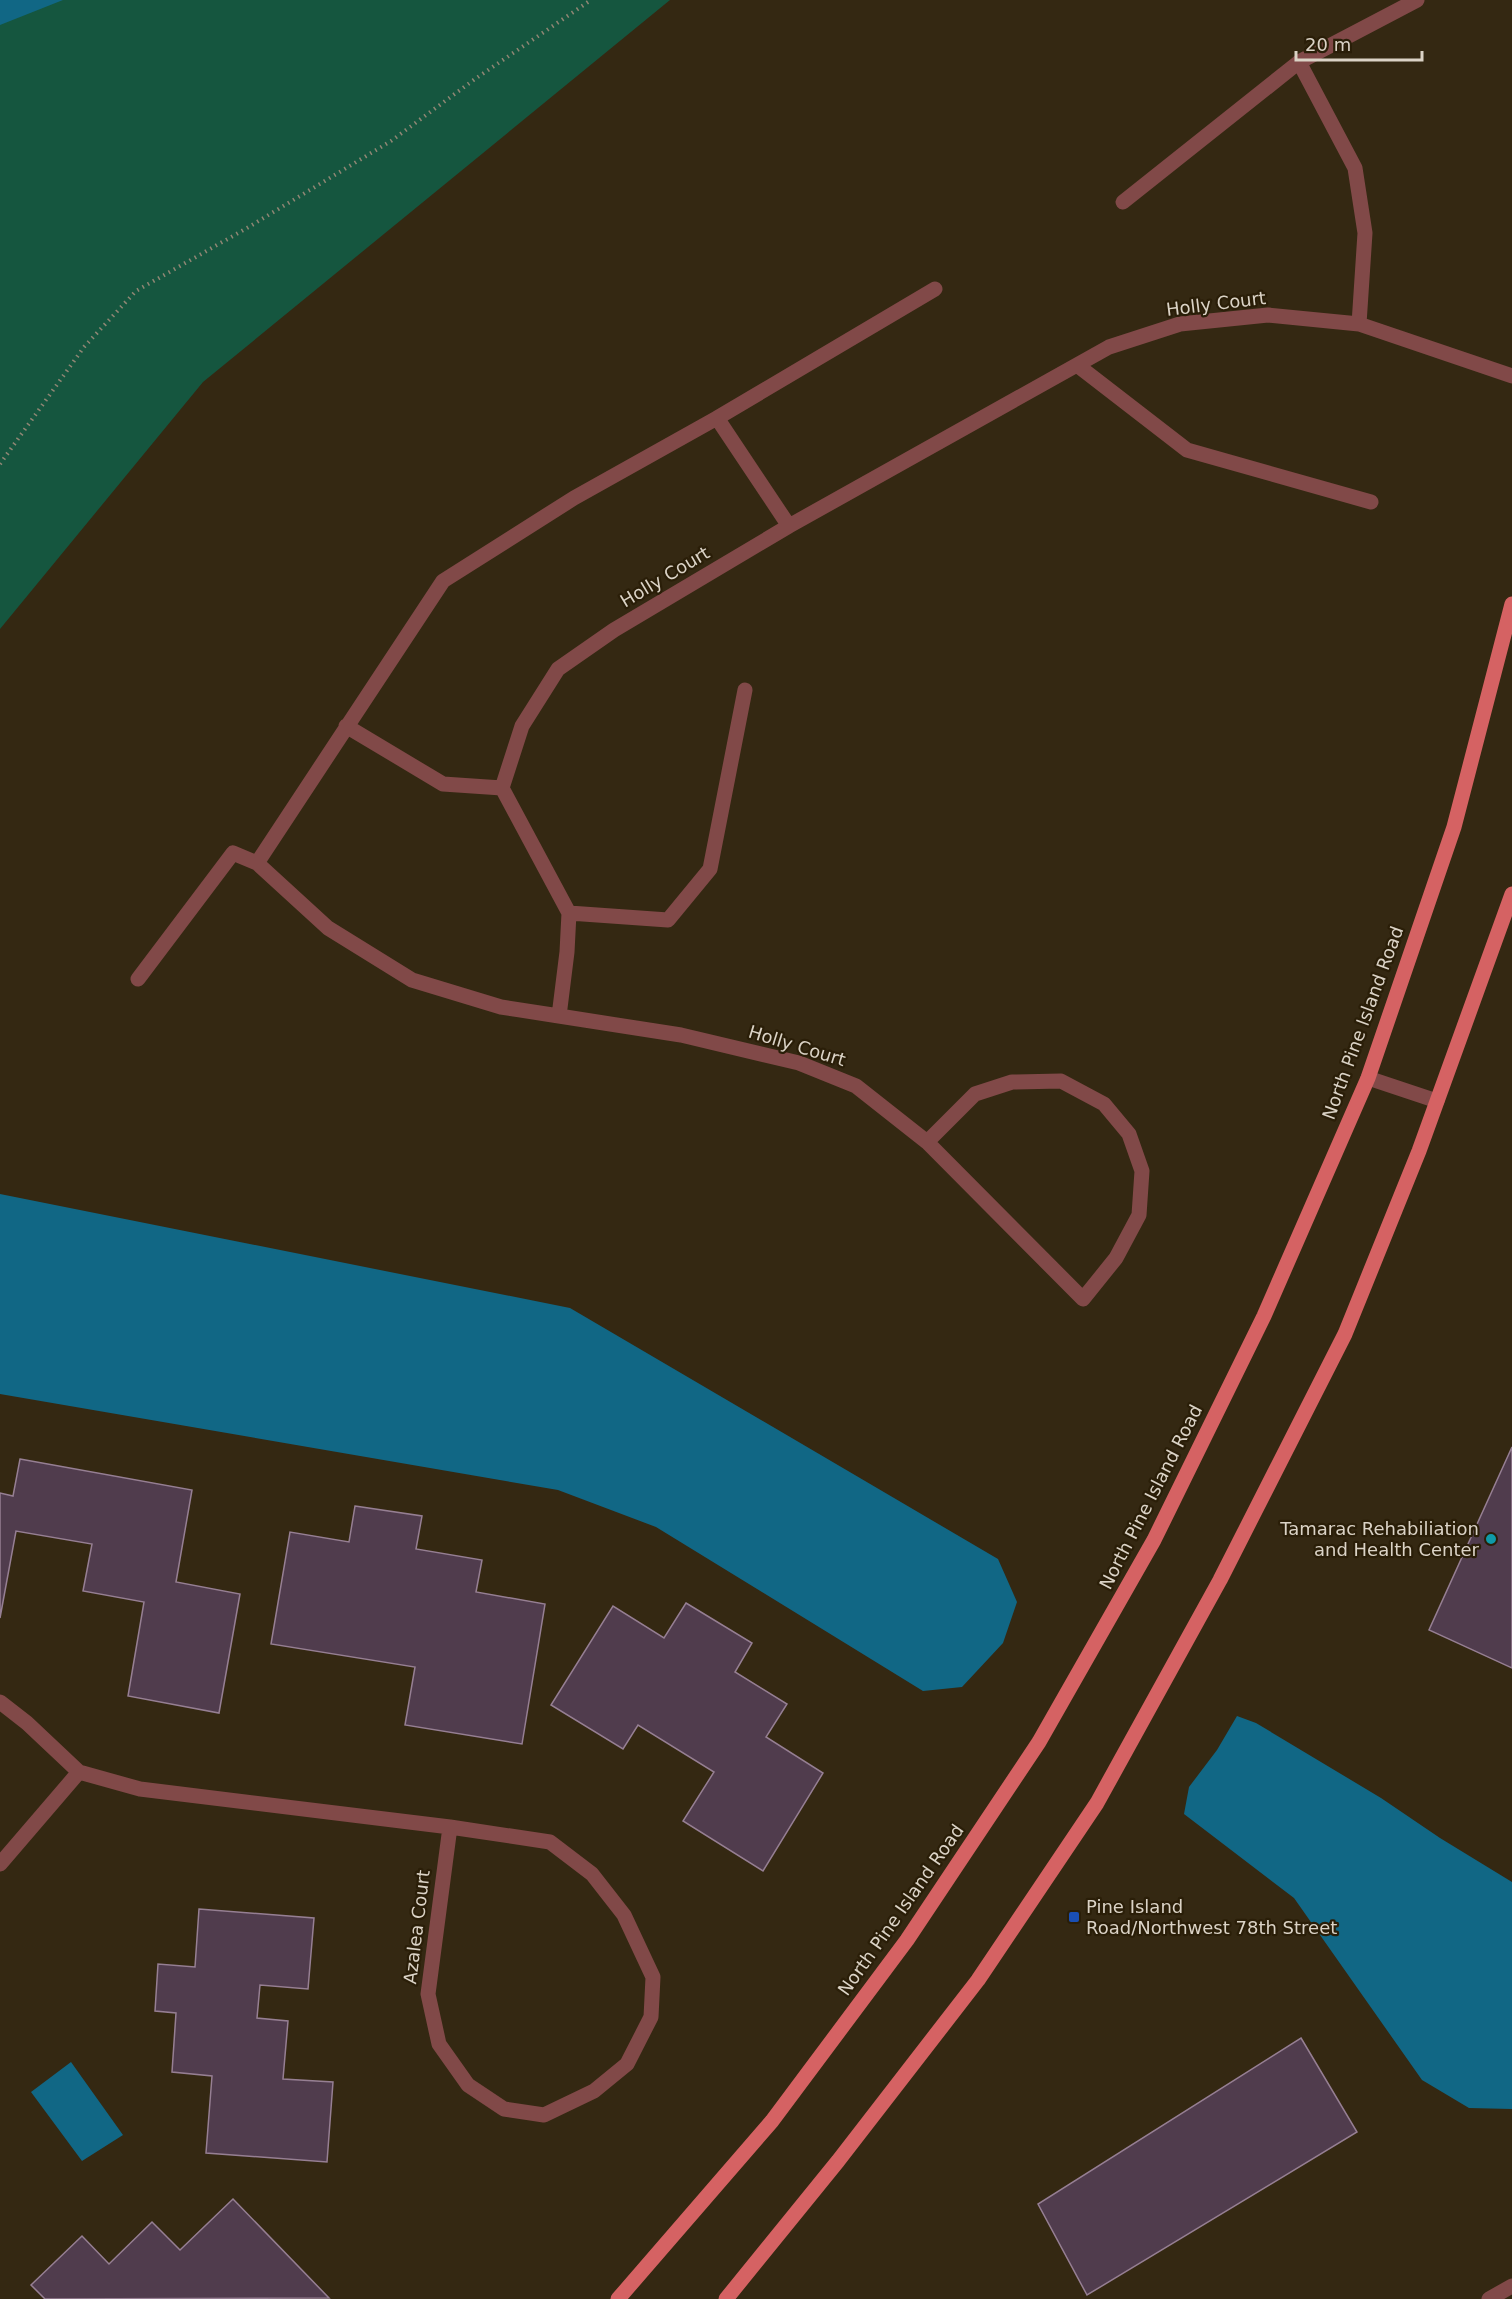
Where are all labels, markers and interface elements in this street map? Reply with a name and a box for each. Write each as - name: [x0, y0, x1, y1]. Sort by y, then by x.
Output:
- scale bar: [1296, 24, 1422, 62]
- text: 20 m: [1305, 34, 1351, 55]
- street label: Holly Court: [1165, 287, 1267, 320]
- street label: Holly Court: [616, 542, 713, 611]
- street label: North Pine Island Road: [1318, 923, 1407, 1122]
- street label: Holly Court: [746, 1021, 848, 1070]
- street label: North Pine Island Road: [1095, 1401, 1206, 1592]
- place label: Tamarac Rehabiliation and Health Center: [1279, 1518, 1480, 1560]
- marker: Tamarac Rehabiliation and Health Center: [1484, 1532, 1498, 1546]
- street label: North Pine Island Road: [833, 1820, 968, 1999]
- street label: Azalea Court: [399, 1869, 434, 1985]
- place label: Pine Island Road/Northwest 78th Street: [1086, 1896, 1337, 1938]
- marker: Pine Island Road/Northwest 78th Street: [1067, 1910, 1081, 1924]

